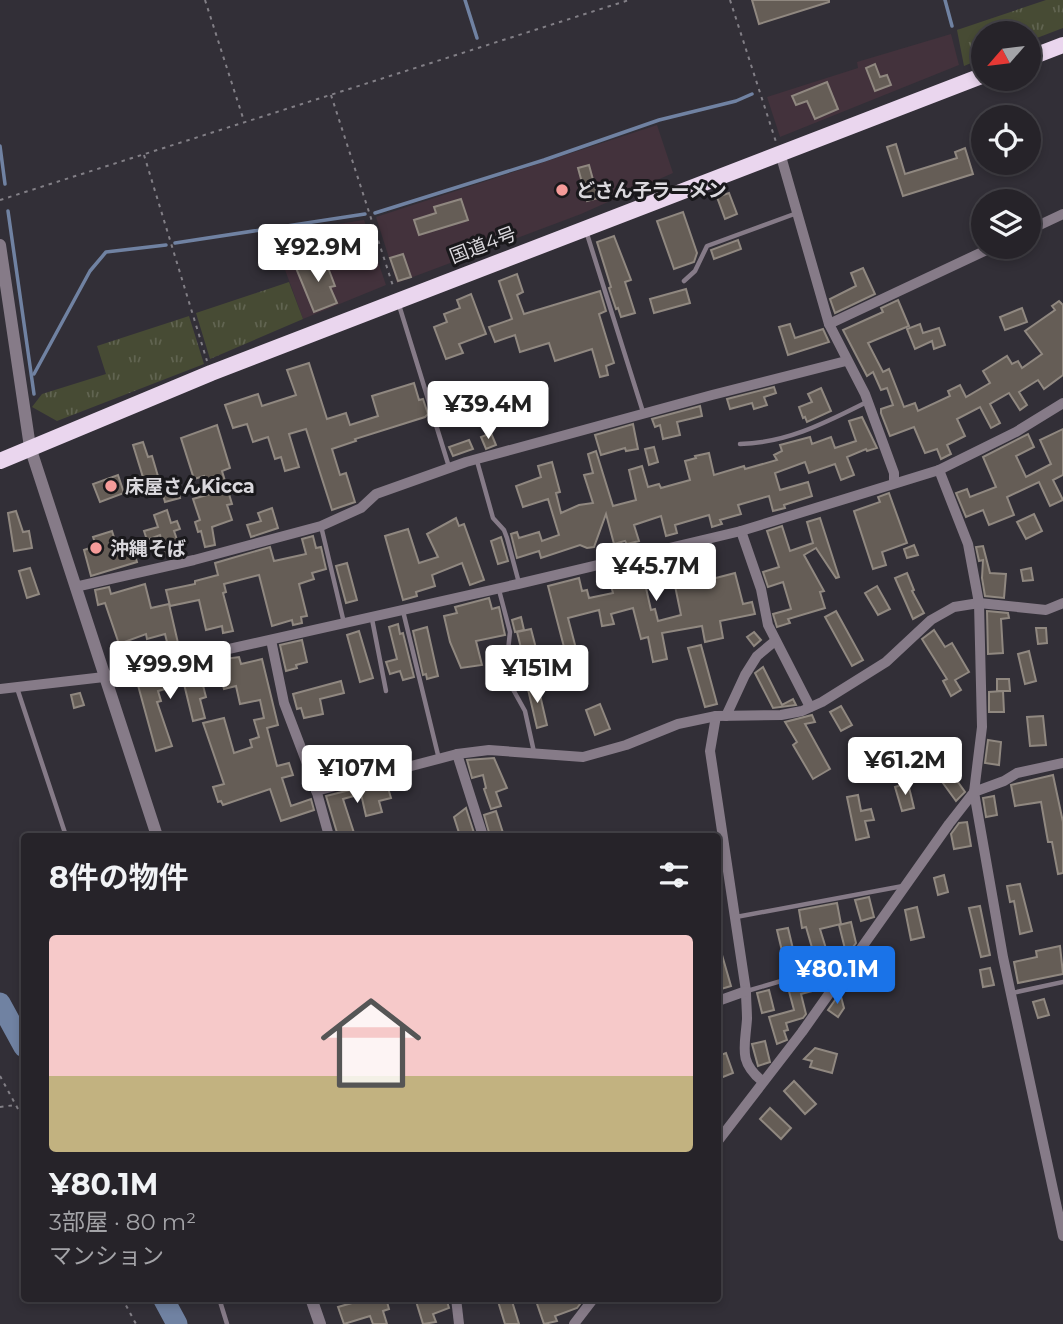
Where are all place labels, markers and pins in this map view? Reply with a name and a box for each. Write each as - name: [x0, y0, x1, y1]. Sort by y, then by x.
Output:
- place label: どさん子ラーメン: [576, 179, 727, 202]
- marker: どさん子ラーメン: [554, 182, 570, 198]
- pin: ¥92.9M: [261, 224, 375, 284]
- pin: ¥39.4M: [431, 382, 545, 441]
- place label: 床屋さんKicca: [125, 475, 255, 498]
- marker: 床屋さんKicca: [103, 478, 119, 494]
- place label: 沖縄そば: [110, 537, 186, 560]
- marker: 沖縄そば: [88, 540, 104, 556]
- pin: ¥45.7M: [599, 544, 713, 603]
- pin: ¥99.9M: [113, 642, 227, 701]
- pin: ¥151M: [488, 646, 586, 705]
- pin: ¥61.2M: [848, 738, 962, 797]
- pin: ¥107M: [308, 746, 406, 805]
- pin: ¥80.1M: [780, 946, 894, 1006]

